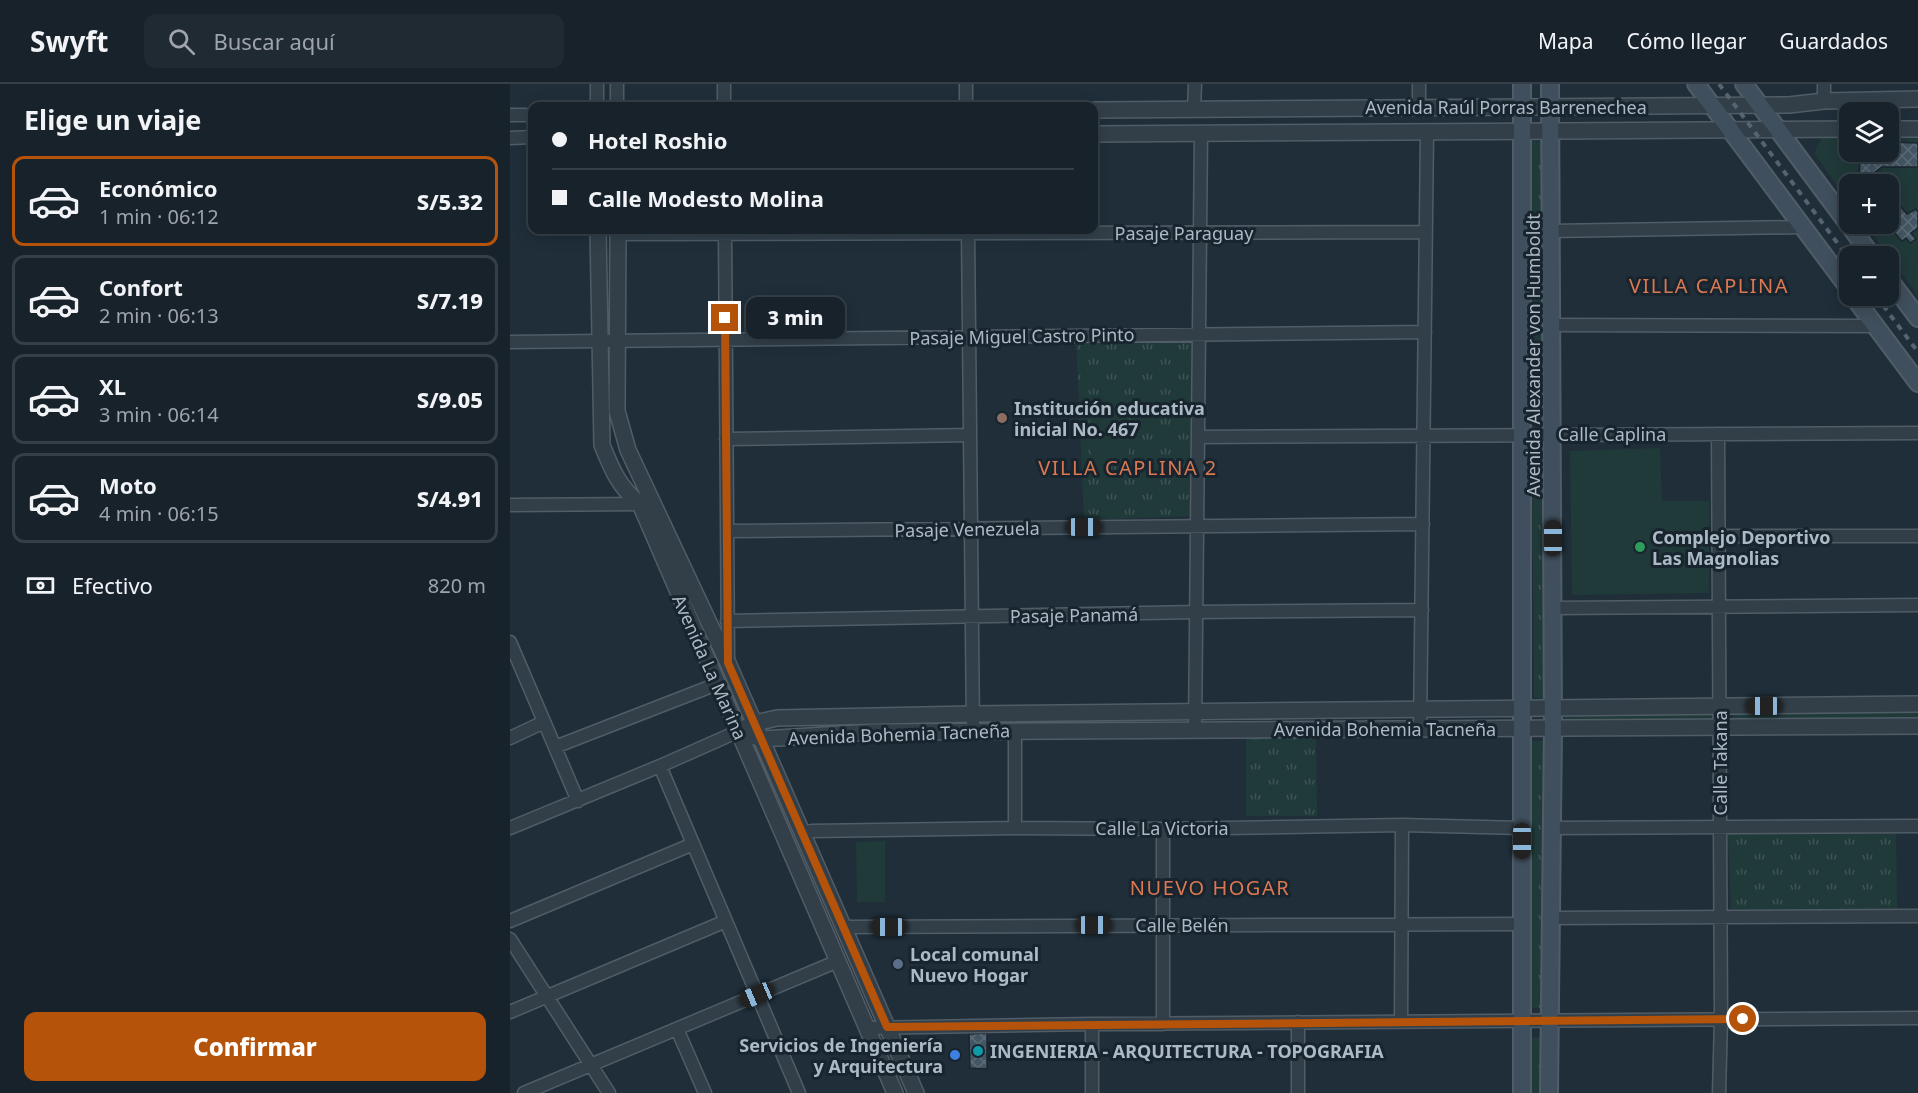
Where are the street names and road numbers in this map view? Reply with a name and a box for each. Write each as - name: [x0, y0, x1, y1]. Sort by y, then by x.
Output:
- street label: Avenida Raúl Porras Barrenechea: [1365, 95, 1647, 119]
- street label: Avenida Alexander von Humboldt: [1521, 213, 1545, 497]
- street label: Pasaje Paraguay: [1115, 221, 1254, 245]
- street label: Pasaje Miguel Castro Pinto: [909, 322, 1135, 350]
- street label: Calle Caplina: [1558, 422, 1666, 446]
- street label: Pasaje Venezuela: [894, 516, 1040, 542]
- street label: Avenida La Marina: [667, 591, 753, 743]
- street label: Pasaje Panamá: [1010, 602, 1138, 628]
- street label: Calle Takana: [1708, 710, 1732, 816]
- street label: Avenida Bohemia Tacneña: [1274, 717, 1496, 741]
- street label: Avenida Bohemia Tacneña: [787, 718, 1011, 750]
- street label: Calle La Victoria: [1095, 816, 1229, 840]
- street label: Calle Belén: [1135, 913, 1229, 937]

